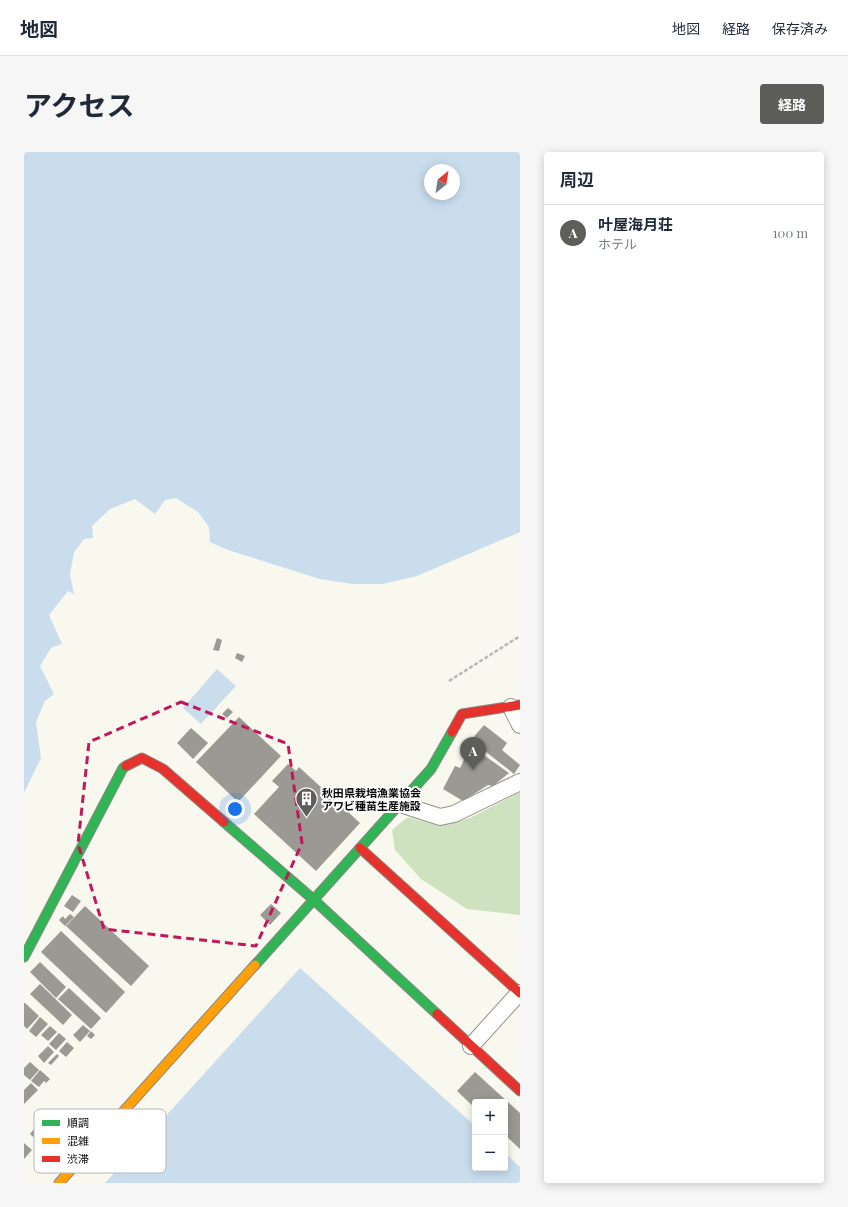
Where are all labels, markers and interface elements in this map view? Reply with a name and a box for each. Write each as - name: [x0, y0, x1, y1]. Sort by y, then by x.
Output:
- text: 地図: [20, 15, 58, 41]
- text: 地図: [672, 19, 700, 38]
- text: 経路: [722, 19, 750, 38]
- text: 保存済み: [772, 19, 828, 38]
- button: 経路: [760, 84, 824, 124]
- text: アクセス: [24, 86, 135, 123]
- north arrow: [424, 164, 460, 200]
- text: 周辺: [560, 168, 594, 190]
- text: 叶屋海月荘: [598, 214, 673, 234]
- text: A: [569, 224, 577, 241]
- text: 100 m: [773, 224, 808, 241]
- text: ホテル: [598, 235, 637, 252]
- pin: A: [460, 737, 486, 770]
- place label: 秋田県栽培漁業協会 アワビ種苗生産施設: [322, 785, 421, 813]
- building icon: 秋田県栽培漁業協会 アワビ種苗生産施設: [294, 786, 320, 819]
- your location: [225, 799, 245, 819]
- map controls: [472, 1099, 508, 1171]
- button: +: [472, 1099, 508, 1135]
- legend: [34, 1109, 166, 1173]
- text: 順調: [67, 1115, 89, 1130]
- text: 混雑: [67, 1133, 89, 1148]
- button: −: [472, 1135, 508, 1171]
- text: 渋滞: [67, 1151, 89, 1166]

